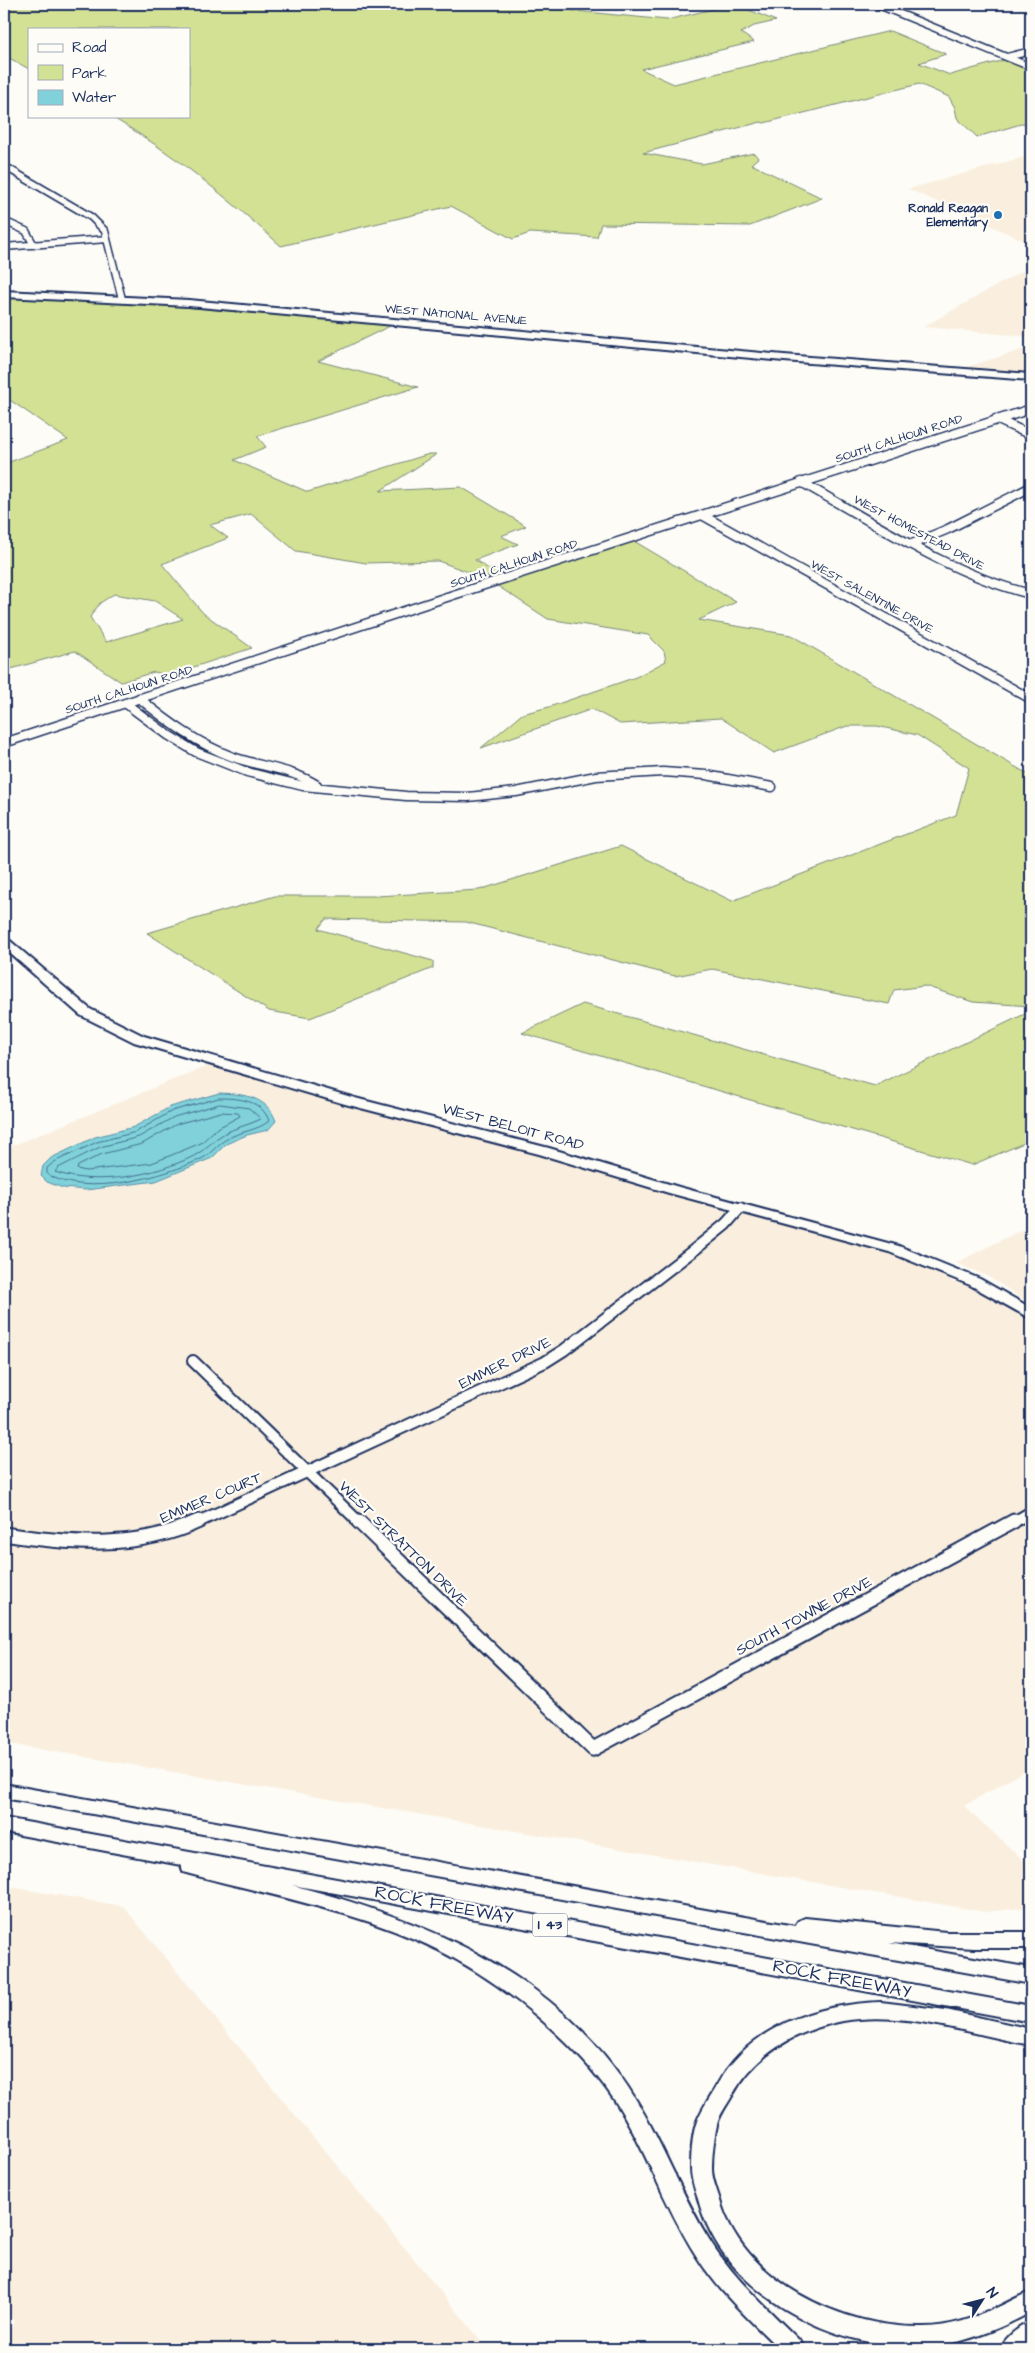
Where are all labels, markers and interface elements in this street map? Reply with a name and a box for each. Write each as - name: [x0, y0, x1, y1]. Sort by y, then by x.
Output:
- legend: [28, 28, 190, 118]
- text: Road: [72, 37, 107, 58]
- text: Park: [72, 63, 107, 84]
- text: Water: [72, 87, 116, 108]
- place label: Ronald Reagan Elementary: [908, 200, 988, 232]
- marker: Ronald Reagan Elementary: [992, 209, 1004, 221]
- street label: WEST NATIONAL AVENUE: [384, 300, 528, 330]
- street label: SOUTH CALHOUN ROAD: [833, 410, 965, 468]
- street label: WEST HOMESTEAD DRIVE: [851, 491, 987, 575]
- street label: SOUTH CALHOUN ROAD: [448, 535, 580, 593]
- street label: WEST SALENTINE DRIVE: [807, 556, 937, 638]
- street label: SOUTH CALHOUN ROAD: [63, 661, 195, 719]
- street label: WEST BELOIT ROAD: [440, 1098, 586, 1156]
- street label: EMMER DRIVE: [455, 1332, 555, 1394]
- street label: EMMER COURT: [157, 1467, 266, 1529]
- street label: WEST STRATTON DRIVE: [334, 1477, 472, 1612]
- street label: SOUTH TOWNE DRIVE: [732, 1571, 876, 1661]
- street label: ROCK FREEWAY: [373, 1879, 516, 1931]
- road number: I 43: [532, 1914, 568, 1936]
- street label: ROCK FREEWAY: [771, 1953, 914, 2005]
- north arrow: [958, 2276, 1008, 2326]
- text: N: [981, 2284, 1003, 2303]

